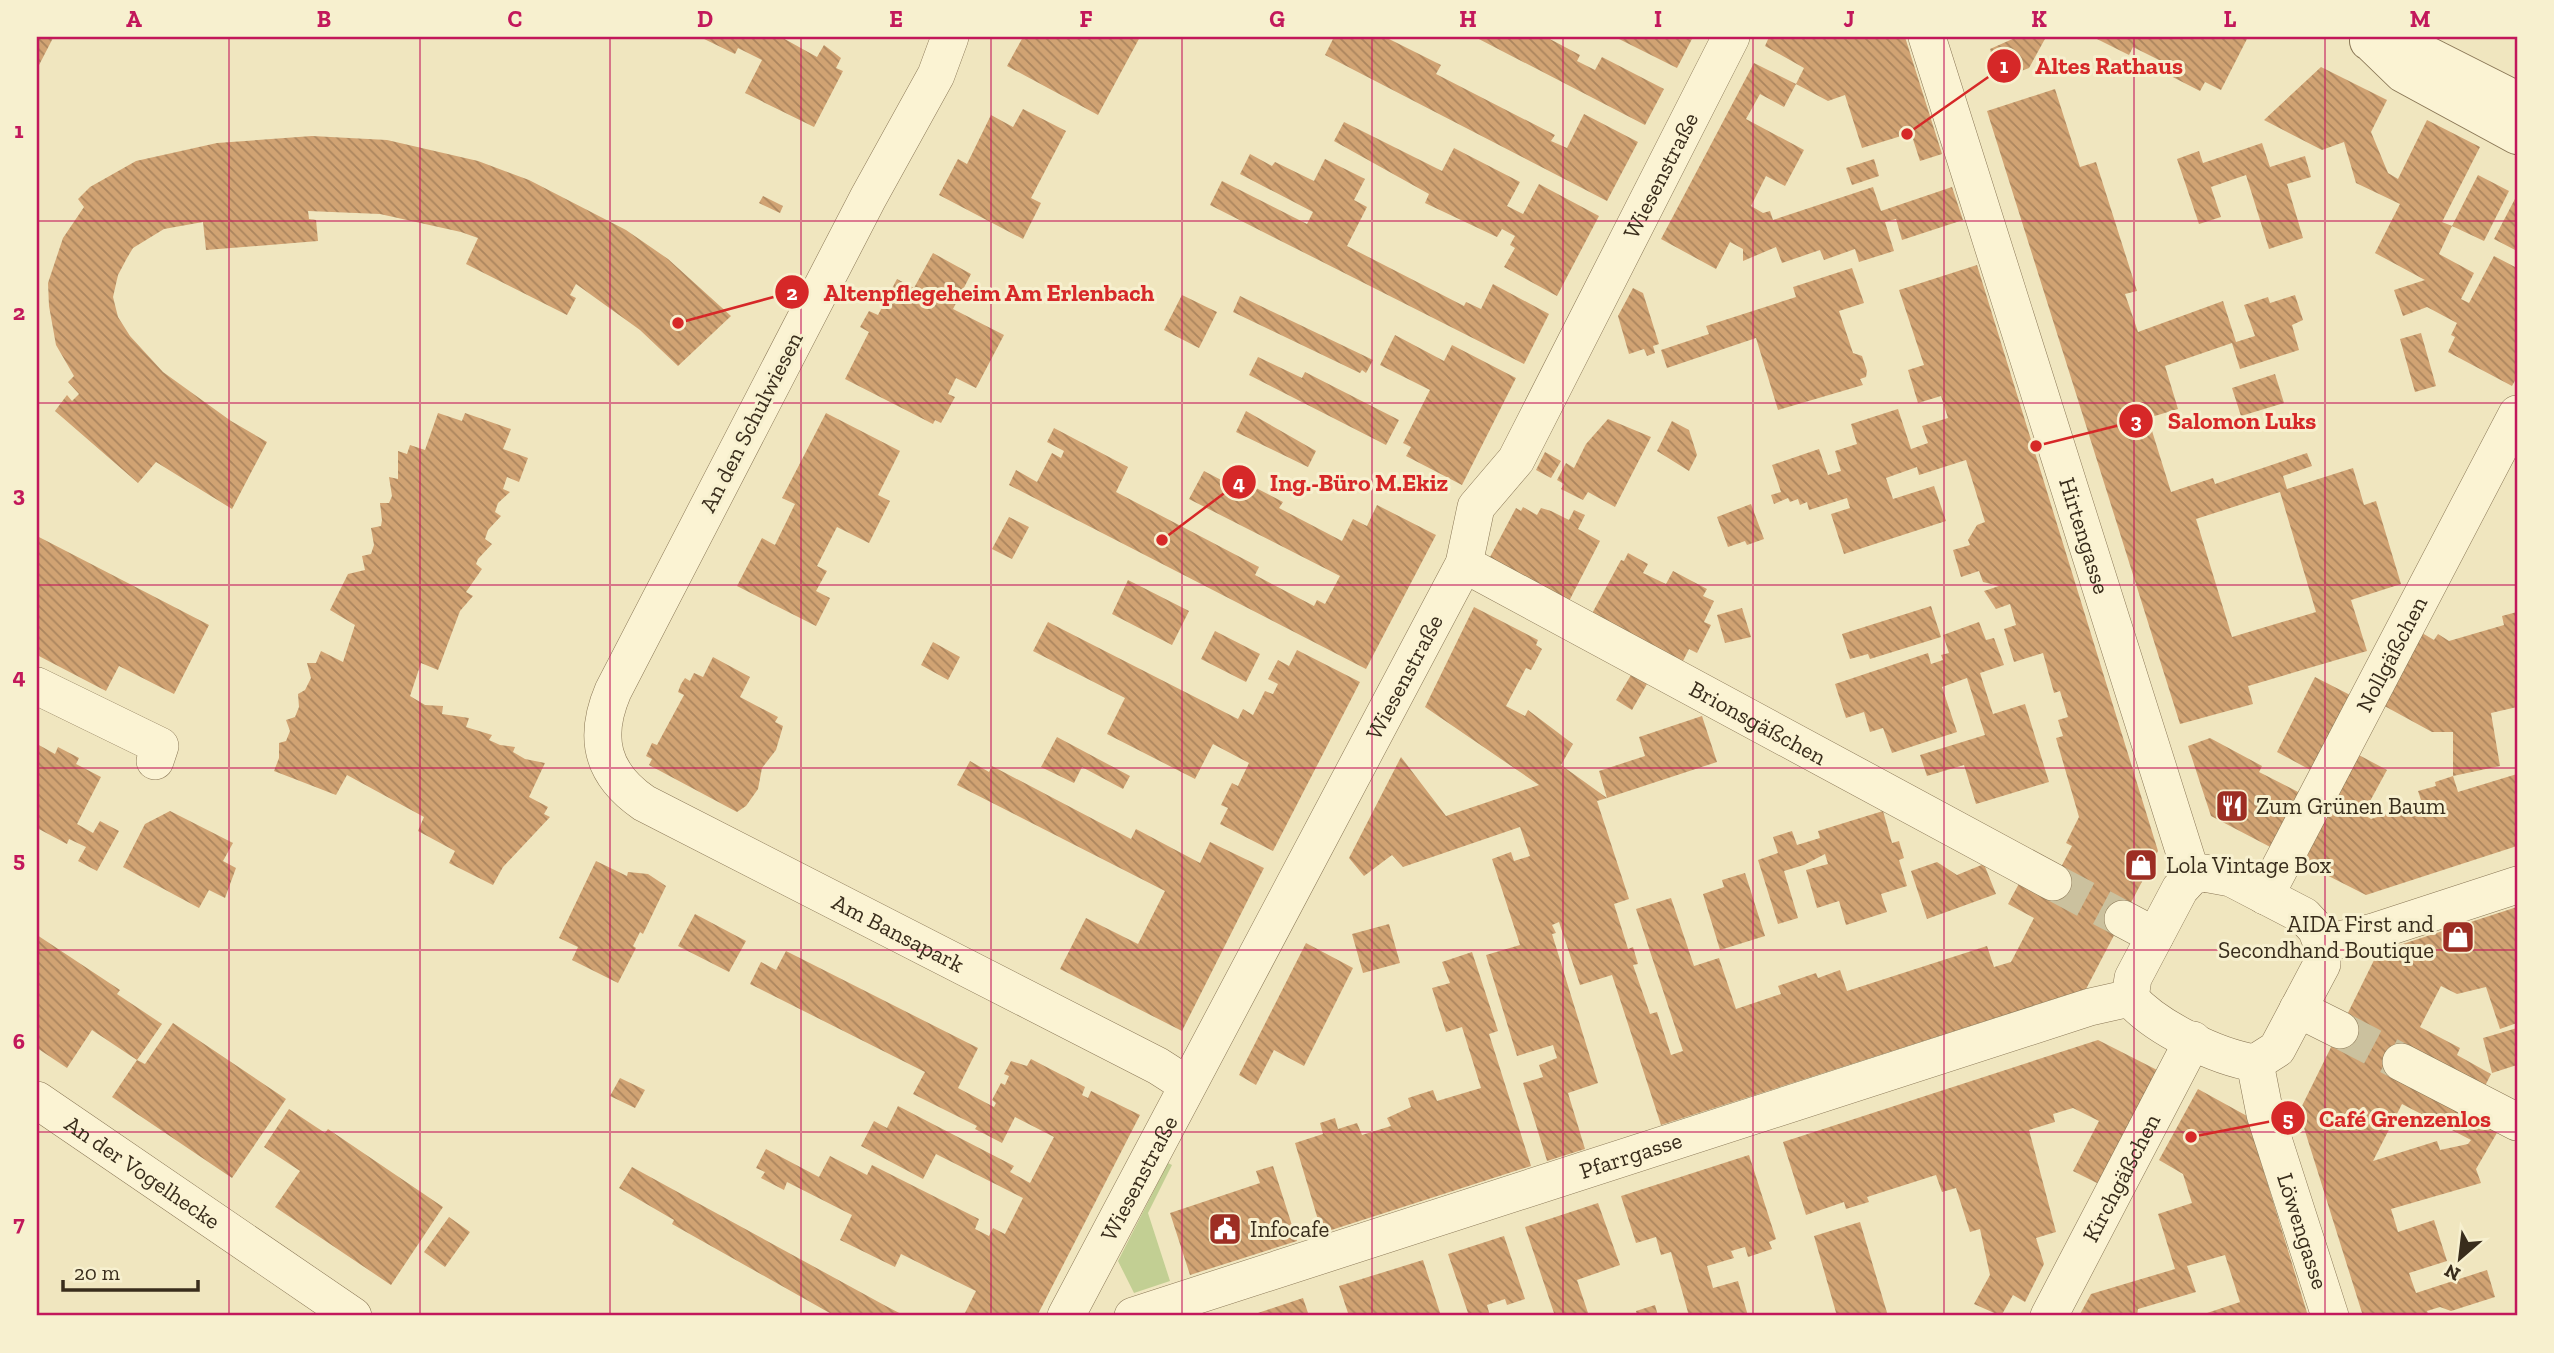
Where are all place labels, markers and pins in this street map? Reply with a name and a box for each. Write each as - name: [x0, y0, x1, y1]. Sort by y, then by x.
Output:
- callout: Altes Rathaus: [1986, 43, 2197, 88]
- callout: Altenpflegeheim Am Erlenbach: [774, 270, 1169, 315]
- callout: Salomon Luks: [2119, 398, 2331, 443]
- callout: Ing.-Büro M.Ekiz: [1221, 460, 1463, 505]
- restaurant icon: Zum Grünen Baum: [2213, 787, 2251, 825]
- place label: Zum Grünen Baum: [2256, 792, 2446, 820]
- shop icon: Lola Vintage Box: [2122, 846, 2160, 884]
- place label: Lola Vintage Box: [2166, 851, 2332, 879]
- place label: AIDA First and Secondhand Boutique: [2218, 910, 2434, 964]
- shop icon: AIDA First and Secondhand Boutique: [2439, 918, 2477, 956]
- callout: Café Grenzenlos: [2270, 1096, 2506, 1141]
- public building icon: Infocafe: [1206, 1210, 1244, 1248]
- place label: Infocafe: [1250, 1215, 1329, 1243]

